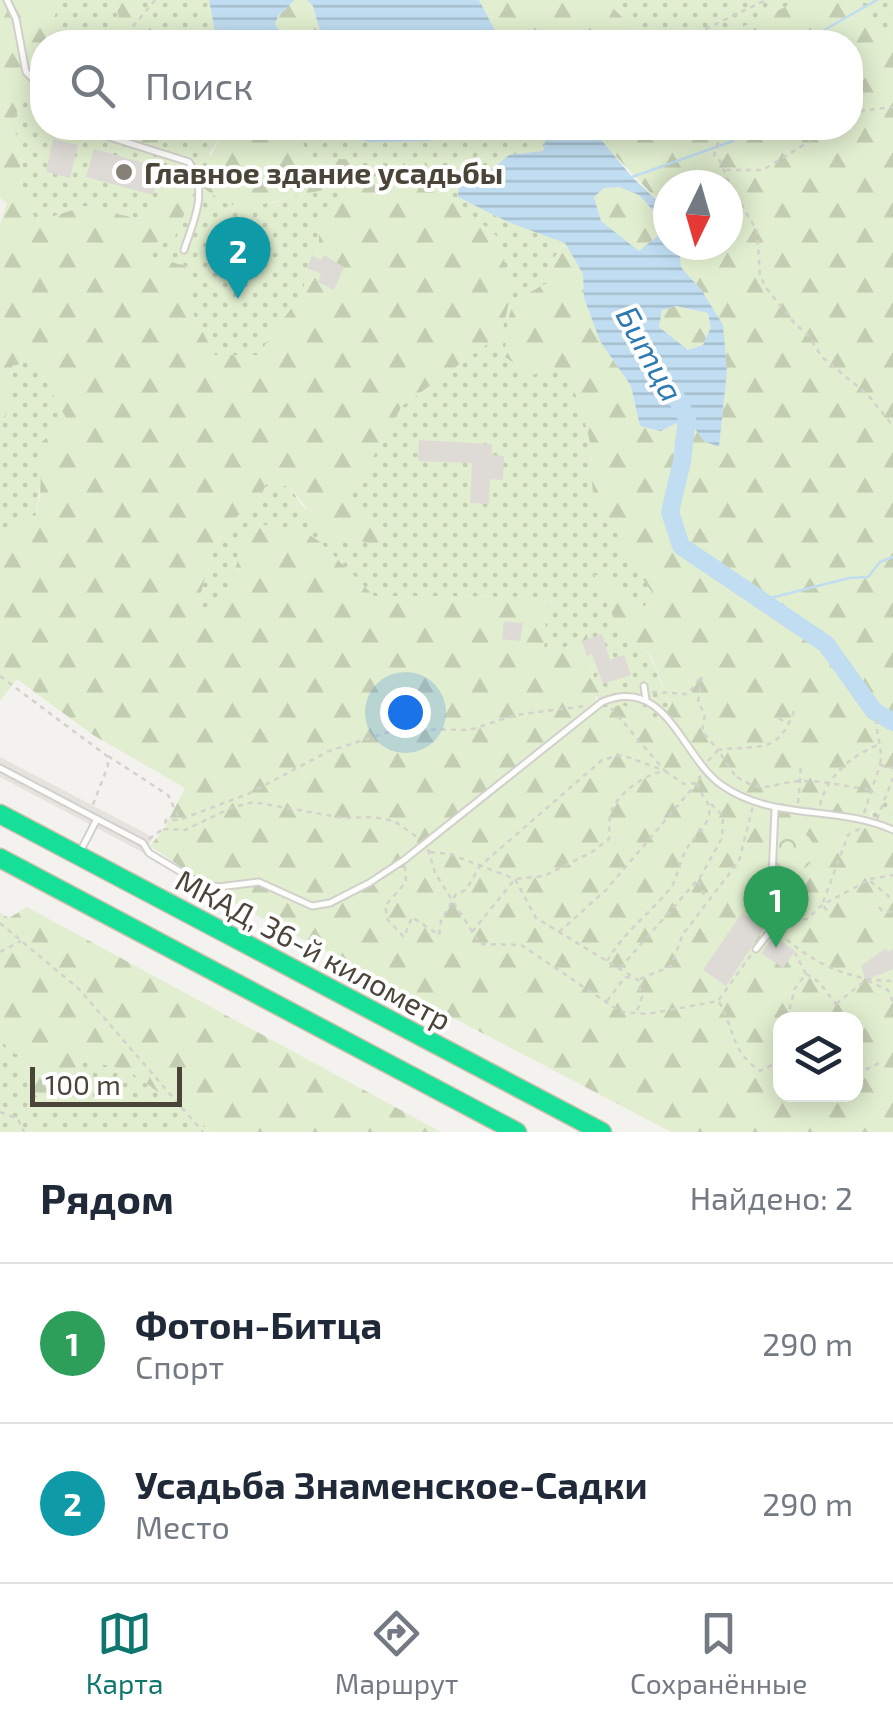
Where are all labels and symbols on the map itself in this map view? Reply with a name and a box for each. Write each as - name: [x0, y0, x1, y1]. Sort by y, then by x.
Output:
- place label: Главное здание усадьбы: [144, 154, 503, 191]
- marker: Главное здание усадьбы: [113, 161, 135, 183]
- north arrow: [653, 170, 743, 260]
- pin: 2: [206, 216, 270, 299]
- water label: Битца: [609, 299, 693, 407]
- your location: [380, 687, 431, 738]
- street label: МКАД, 36-й километр: [170, 861, 458, 1037]
- pin: 1: [744, 866, 808, 948]
- scale bar: [30, 1062, 182, 1106]

